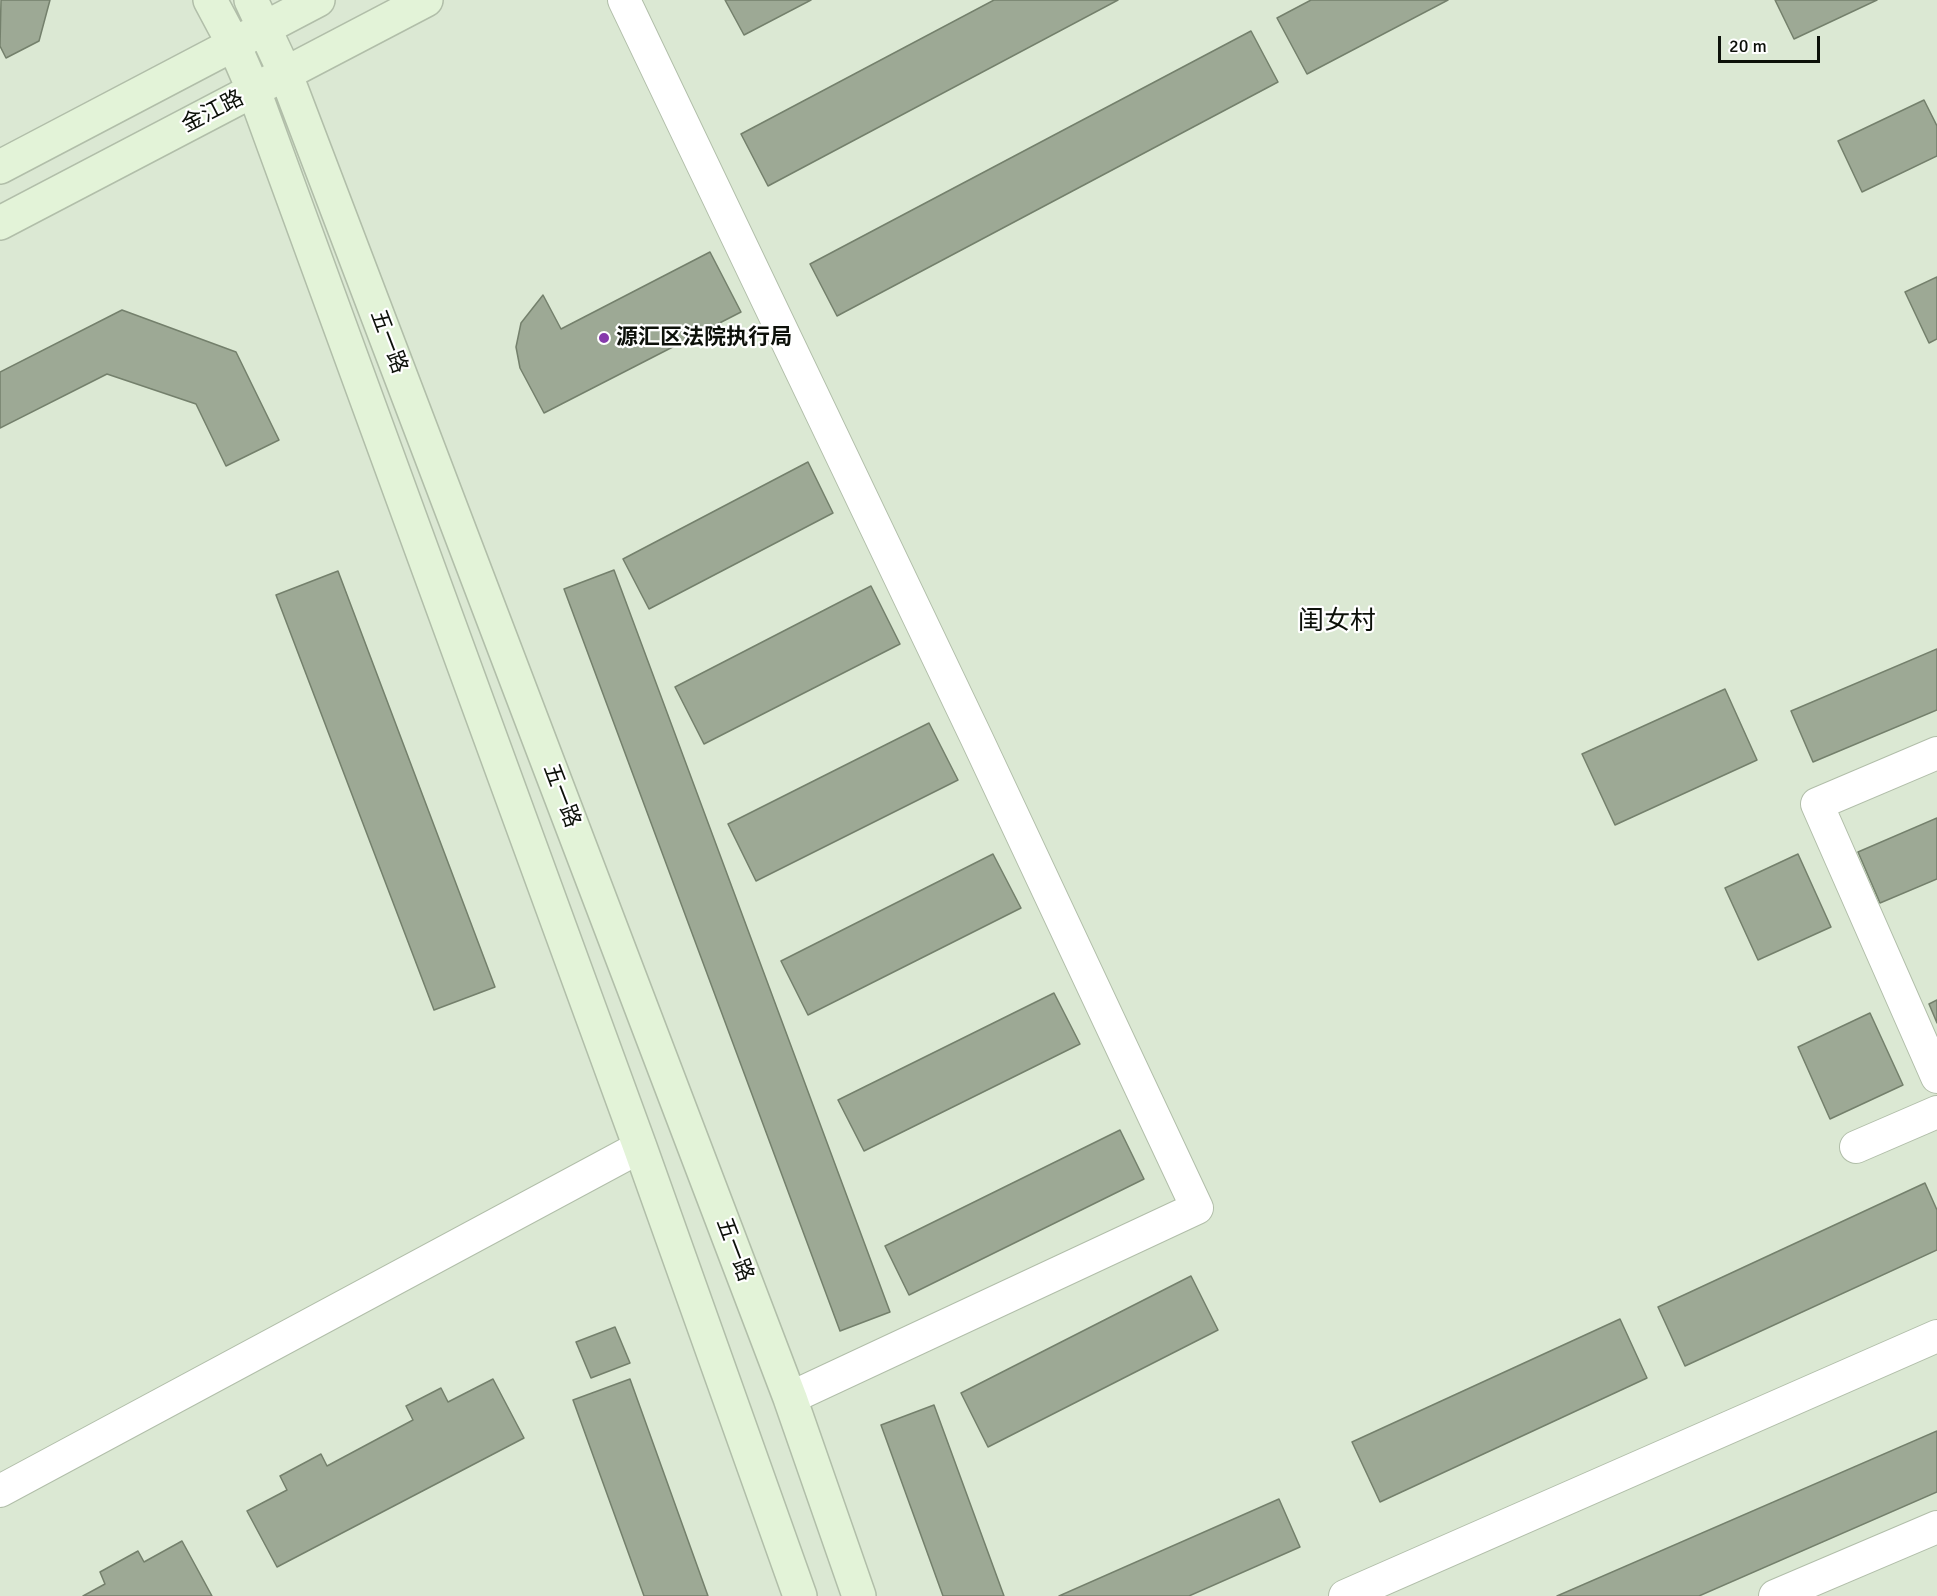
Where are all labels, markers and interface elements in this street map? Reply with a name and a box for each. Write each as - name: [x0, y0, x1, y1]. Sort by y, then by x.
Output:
- scale bar: [1721, 24, 1823, 62]
- text: 20 m: [1729, 35, 1767, 57]
- street label: 金江路: [178, 85, 248, 139]
- street label: 五一路: [364, 306, 412, 378]
- place label: 源汇区法院执行局: [616, 325, 792, 351]
- marker: 源汇区法院执行局: [597, 331, 611, 345]
- district label: 闺女村: [1298, 606, 1376, 638]
- street label: 五一路: [537, 760, 585, 832]
- street label: 五一路: [710, 1214, 758, 1286]

